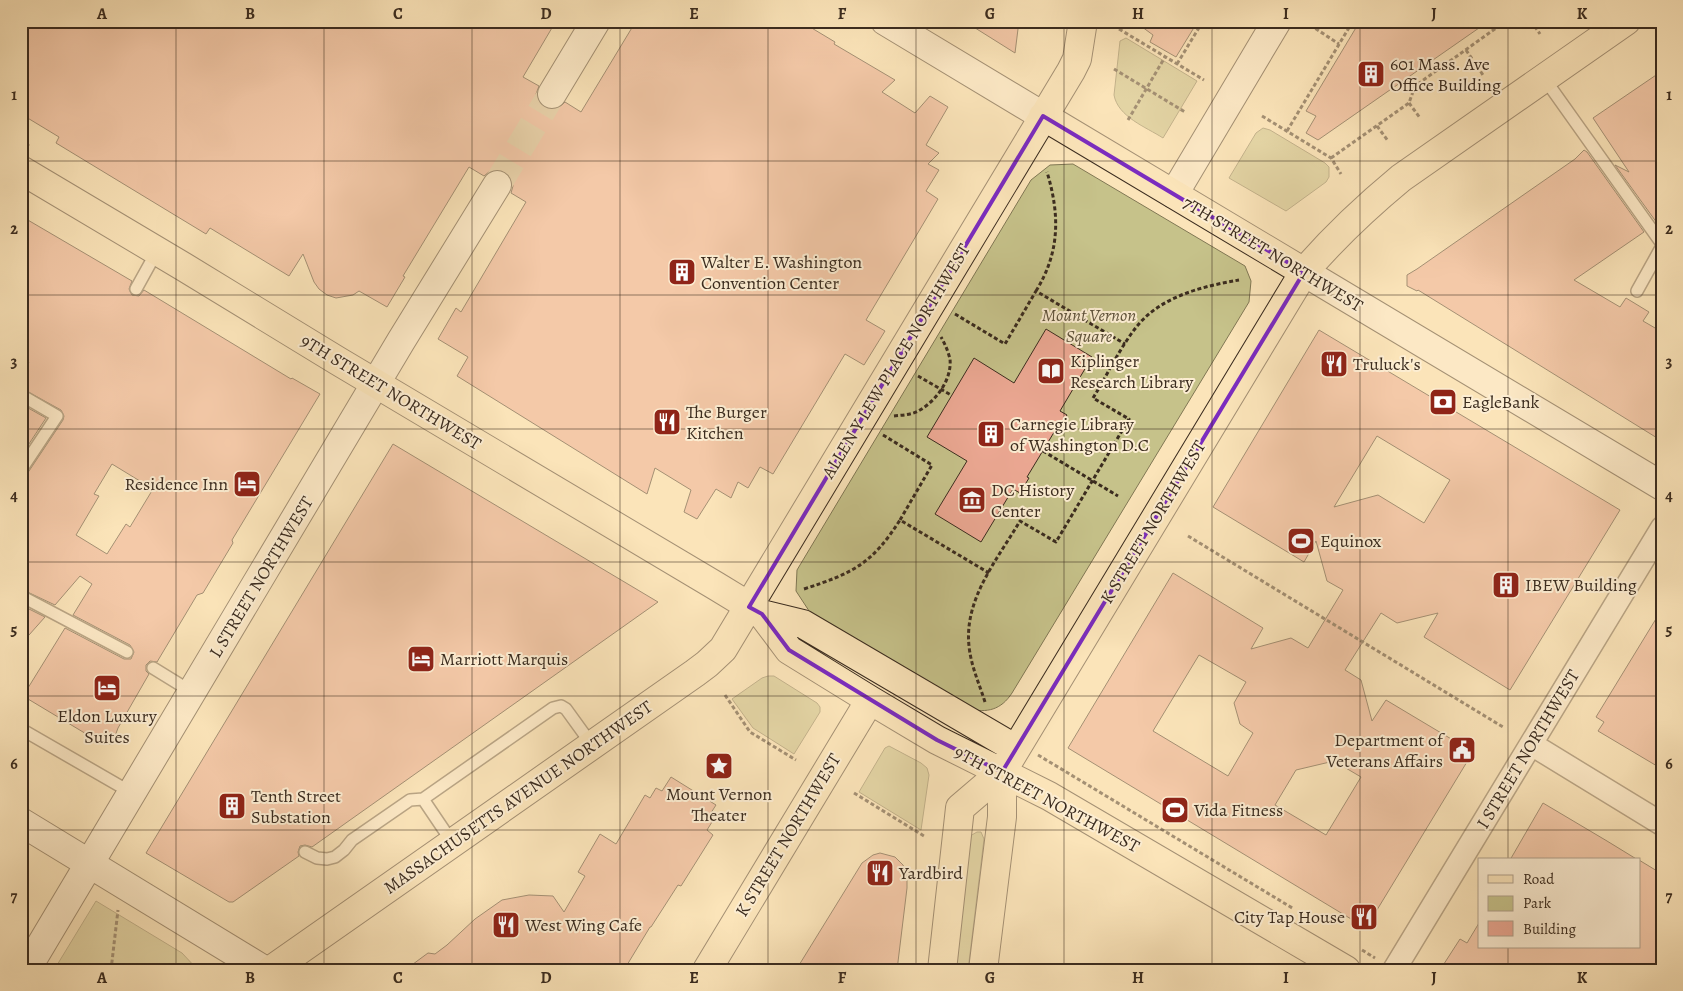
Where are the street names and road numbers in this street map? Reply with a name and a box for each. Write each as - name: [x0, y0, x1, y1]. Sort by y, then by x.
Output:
- street label: 7TH STREET NORTHWEST: [1178, 191, 1368, 317]
- street label: ALLEN Y LEW PLACE NORTHWEST: [816, 239, 976, 484]
- street label: 9TH STREET NORTHWEST: [296, 328, 486, 456]
- street label: K STREET NORTHWEST: [1095, 436, 1211, 608]
- street label: L STREET NORTHWEST: [203, 492, 319, 662]
- street label: I STREET NORTHWEST: [1471, 665, 1585, 833]
- street label: MASSACHUSETTS AVENUE NORTHWEST: [379, 695, 657, 899]
- street label: 9TH STREET NORTHWEST: [950, 740, 1144, 858]
- street label: K STREET NORTHWEST: [730, 749, 846, 921]

